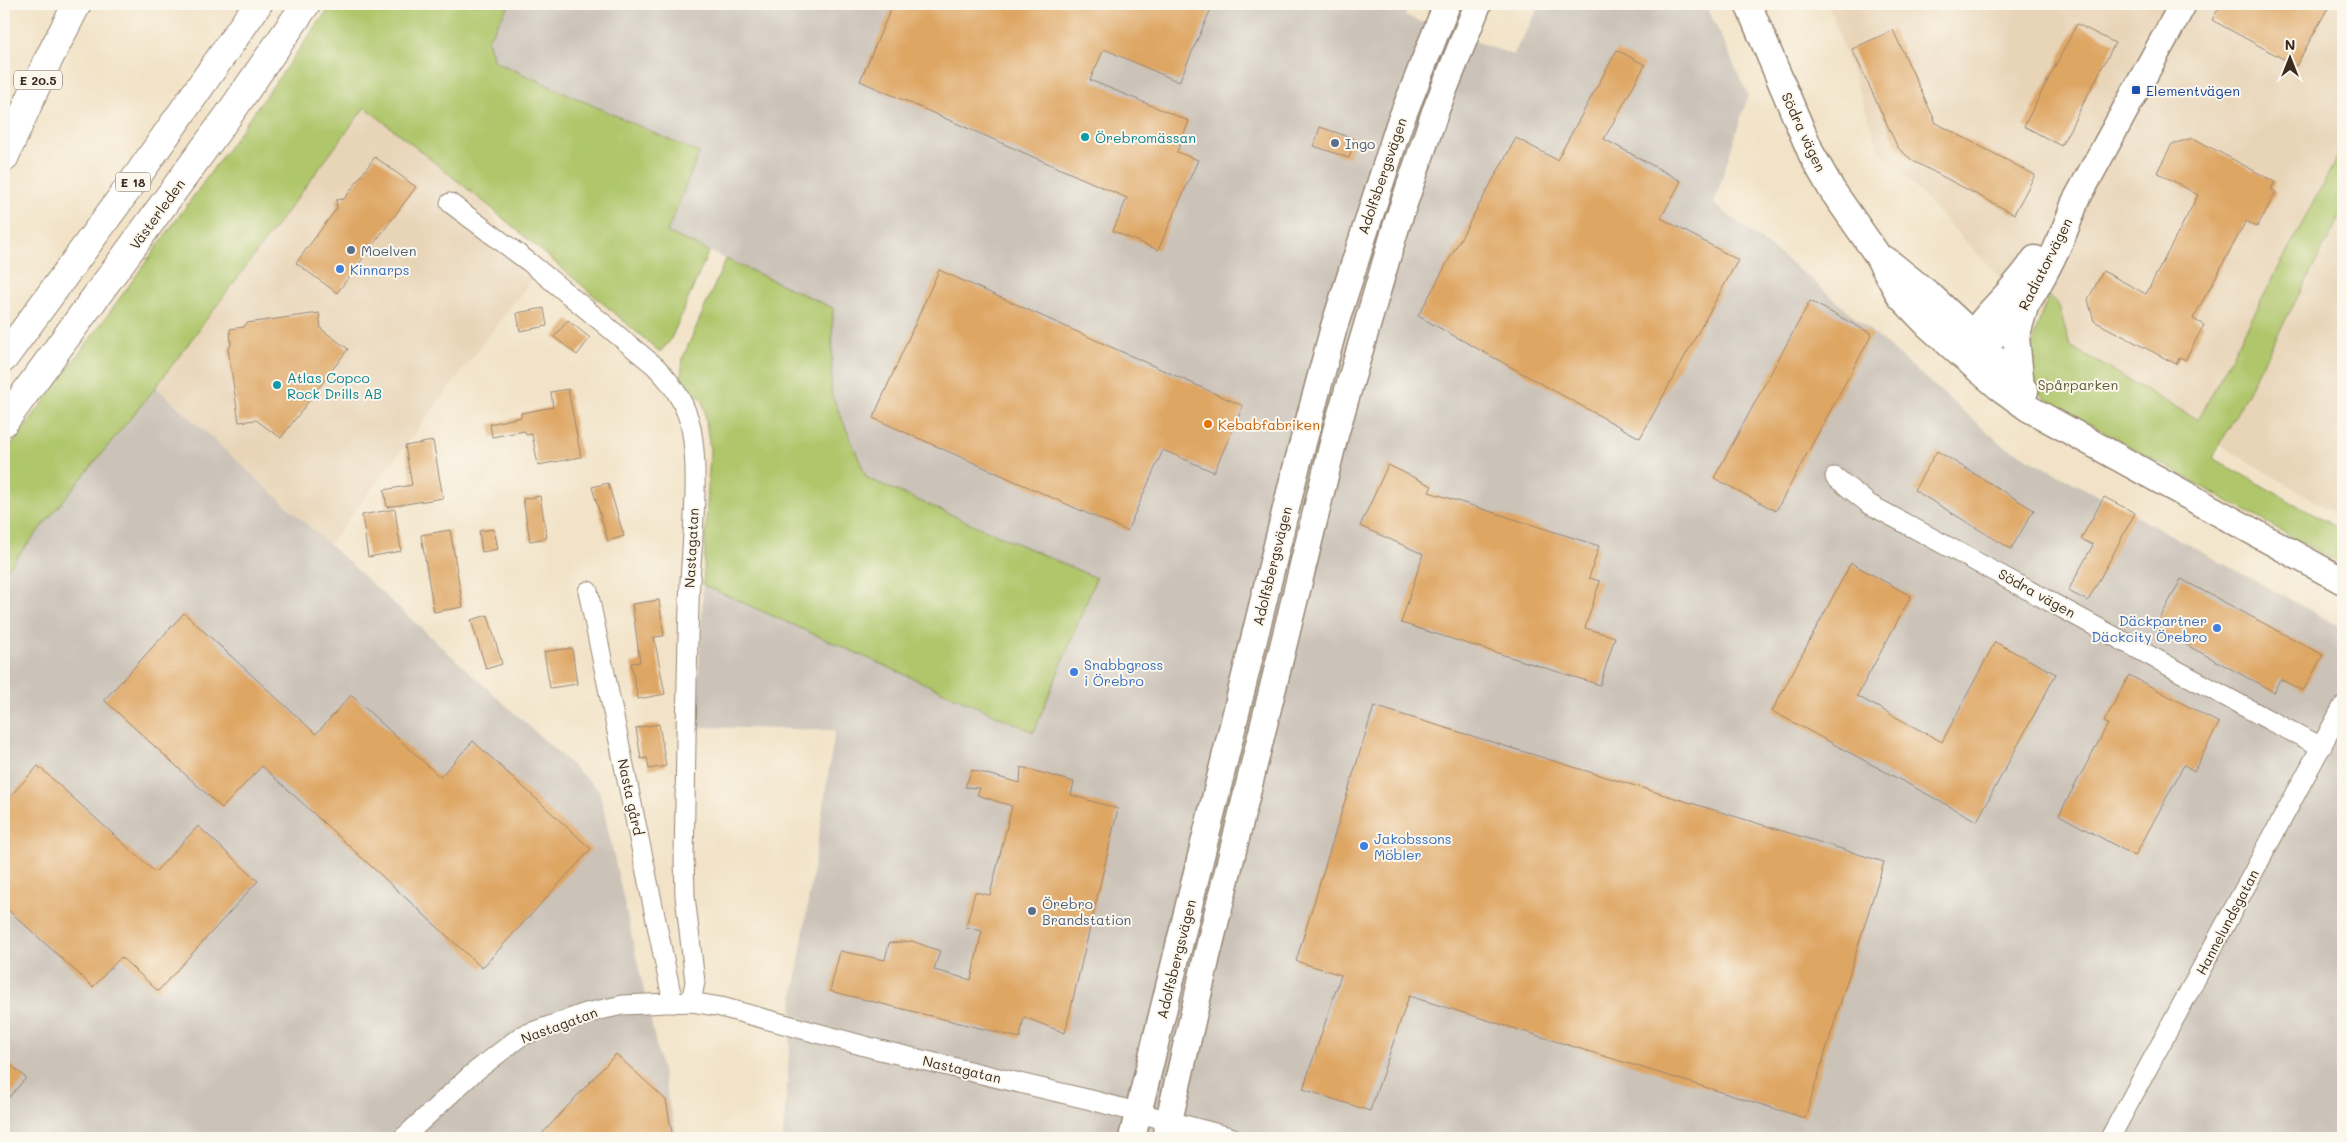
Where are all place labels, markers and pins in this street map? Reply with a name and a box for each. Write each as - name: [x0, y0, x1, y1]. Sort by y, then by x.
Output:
- place label: Elementvägen: [2146, 81, 2240, 100]
- marker: Elementvägen: [2130, 84, 2142, 96]
- place label: Örebromässan: [1095, 128, 1196, 147]
- marker: Örebromässan: [1079, 131, 1091, 143]
- place label: Ingo: [1345, 134, 1375, 153]
- marker: Ingo: [1329, 137, 1341, 149]
- place label: Moelven: [361, 241, 416, 260]
- marker: Moelven: [345, 244, 357, 256]
- place label: Kinnarps: [350, 260, 410, 279]
- marker: Kinnarps: [334, 263, 346, 275]
- place label: Atlas Copco Rock Drills AB: [287, 368, 382, 403]
- marker: Atlas Copco Rock Drills AB: [271, 379, 283, 391]
- place label: Kebabfabriken: [1218, 415, 1320, 434]
- marker: Kebabfabriken: [1202, 418, 1214, 430]
- place label: Däckpartner Däckcity Örebro: [2092, 611, 2207, 646]
- marker: Däckpartner Däckcity Örebro: [2211, 622, 2223, 634]
- place label: Snabbgross i Örebro: [1084, 655, 1163, 690]
- marker: Snabbgross i Örebro: [1068, 666, 1080, 678]
- place label: Jakobssons Möbler: [1374, 829, 1452, 864]
- marker: Jakobssons Möbler: [1358, 840, 1370, 852]
- place label: Örebro Brandstation: [1042, 894, 1131, 929]
- marker: Örebro Brandstation: [1026, 905, 1038, 917]

